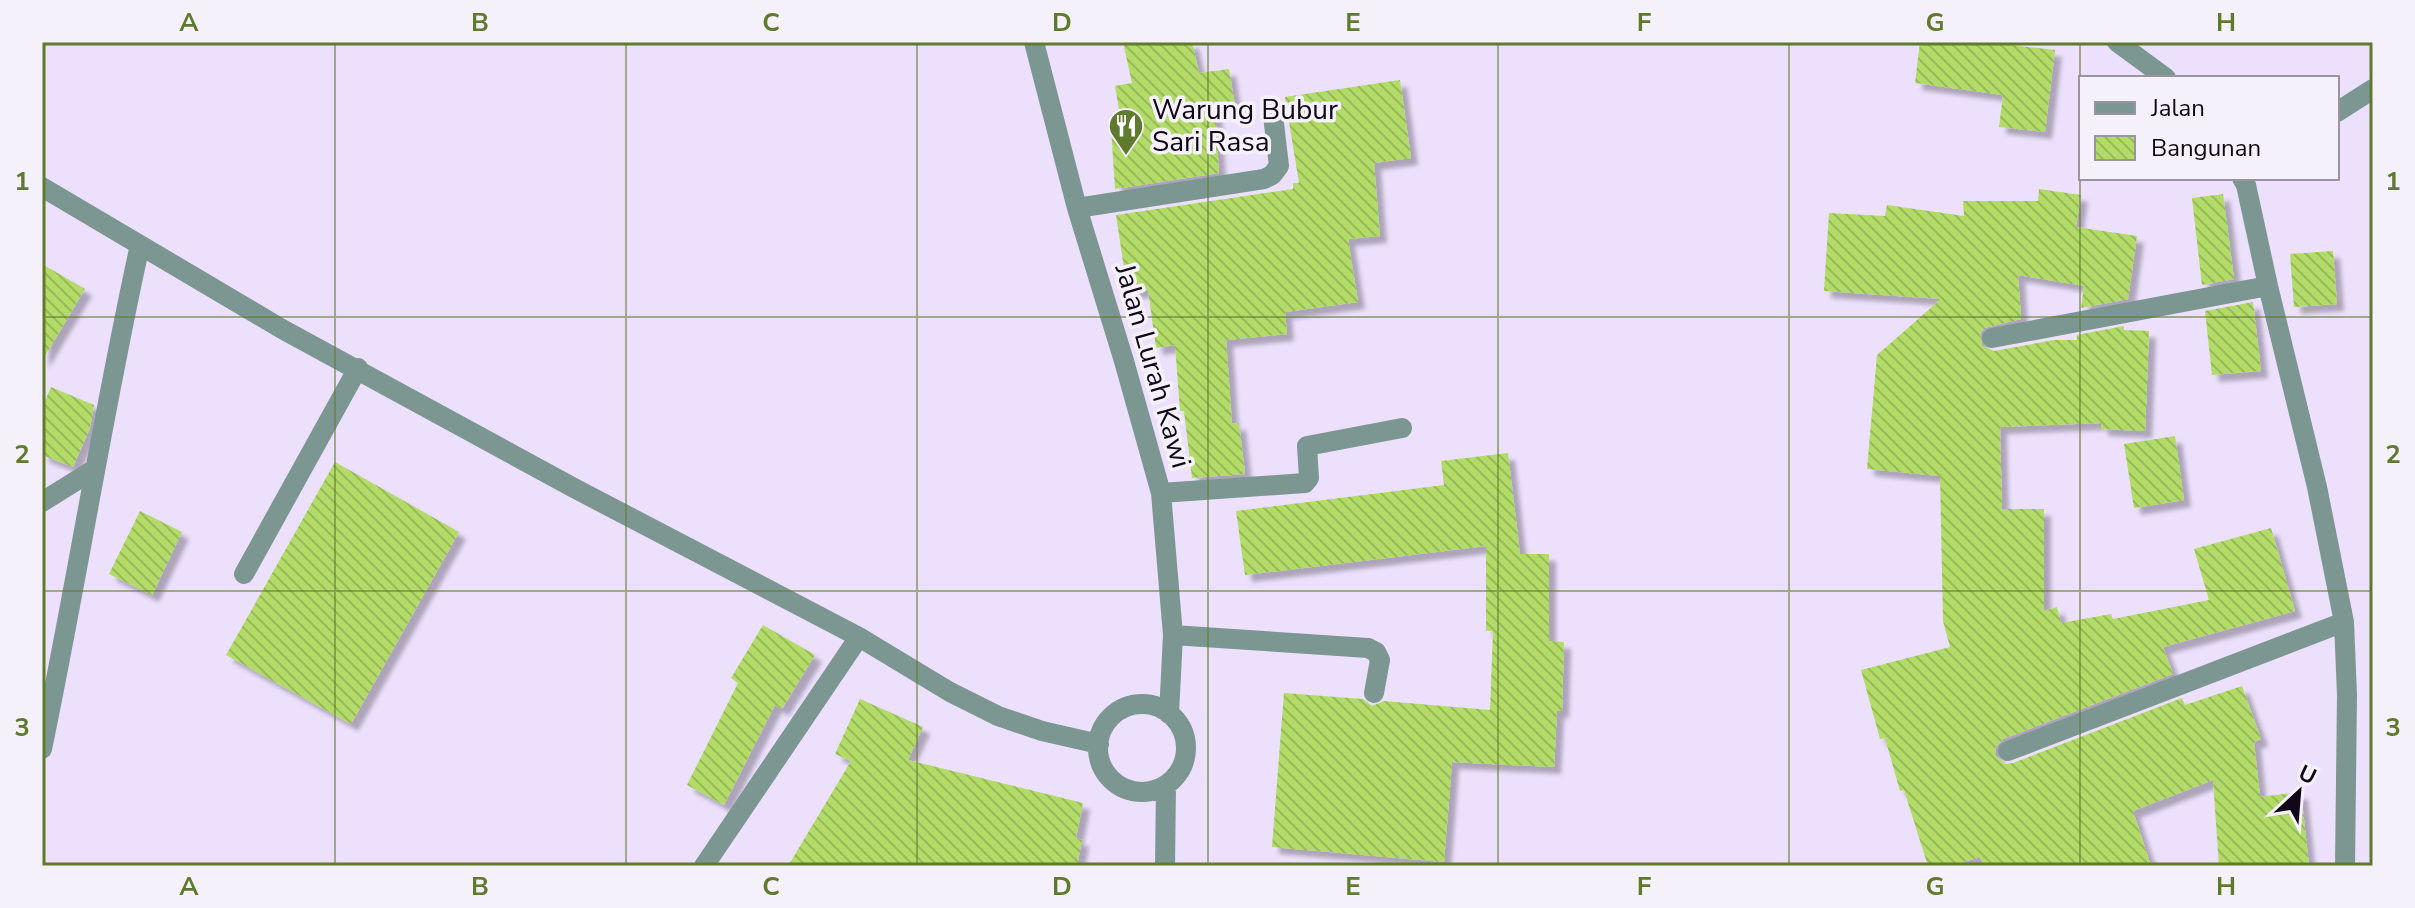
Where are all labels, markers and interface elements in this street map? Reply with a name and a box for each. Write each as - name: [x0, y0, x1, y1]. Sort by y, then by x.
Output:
- text: A: [179, 5, 199, 40]
- text: B: [471, 5, 489, 40]
- text: C: [762, 5, 780, 40]
- text: D: [1052, 5, 1072, 40]
- text: E: [1345, 5, 1361, 40]
- text: F: [1637, 5, 1651, 40]
- text: G: [1925, 5, 1945, 40]
- text: H: [2216, 5, 2236, 40]
- legend: [2079, 76, 2339, 180]
- place label: Warung Bubur Sari Rasa: [1152, 91, 1338, 161]
- text: Jalan: [2150, 92, 2205, 124]
- restaurant icon: Warung Bubur Sari Rasa: [1107, 107, 1145, 157]
- text: Bangunan: [2151, 132, 2261, 164]
- text: 1: [14, 164, 30, 199]
- text: 1: [2385, 164, 2401, 199]
- street label: Jalan Lurah Kawi: [1105, 258, 1200, 473]
- text: 2: [14, 437, 30, 472]
- text: 2: [2385, 437, 2401, 472]
- text: 3: [14, 710, 30, 745]
- text: 3: [2385, 710, 2401, 745]
- north arrow: [2259, 752, 2339, 832]
- text: U: [2293, 758, 2321, 792]
- text: A: [179, 869, 199, 904]
- text: B: [471, 869, 489, 904]
- text: C: [762, 869, 780, 904]
- text: D: [1052, 869, 1072, 904]
- text: E: [1345, 869, 1361, 904]
- text: F: [1637, 869, 1651, 904]
- text: G: [1925, 869, 1945, 904]
- text: H: [2216, 869, 2236, 904]

